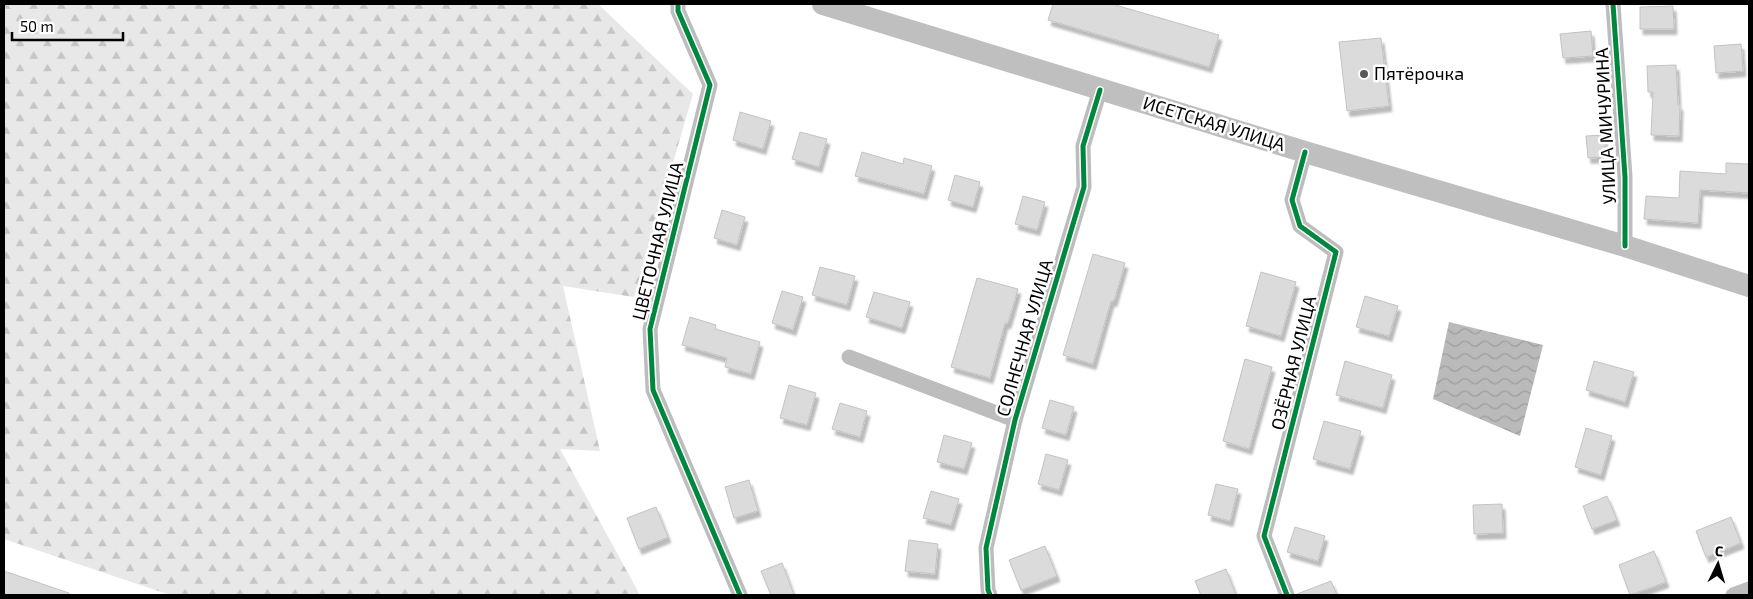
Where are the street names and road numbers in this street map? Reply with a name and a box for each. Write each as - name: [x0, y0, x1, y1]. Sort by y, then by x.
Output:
- street label: УЛИЦА МИЧУРИНА: [1590, 46, 1620, 205]
- street label: ИСЕТСКАЯ УЛИЦА: [1141, 91, 1289, 155]
- street label: ЦВЕТОЧНАЯ УЛИЦА: [627, 158, 688, 322]
- street label: СОЛНЕЧНАЯ УЛИЦА: [991, 256, 1057, 419]
- street label: ОЗЁРНАЯ УЛИЦА: [1266, 292, 1321, 432]

